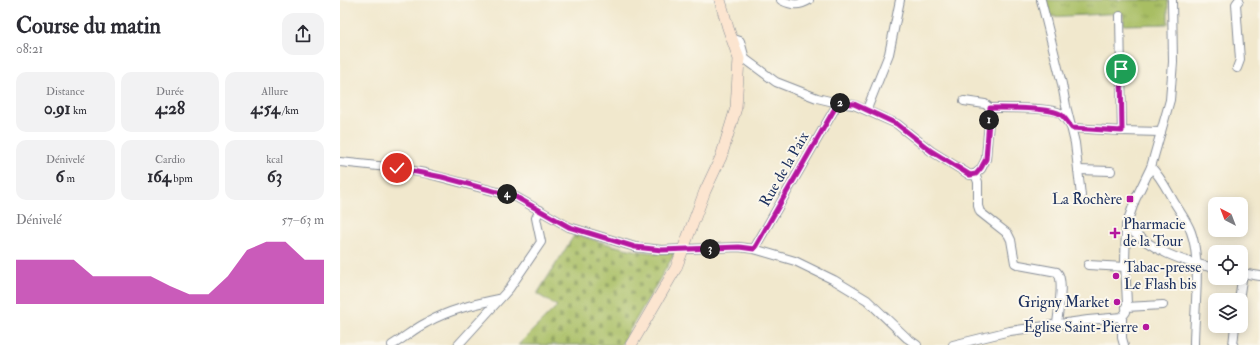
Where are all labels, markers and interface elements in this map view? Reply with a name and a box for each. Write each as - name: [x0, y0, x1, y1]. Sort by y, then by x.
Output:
- text: Course du matin: [16, 12, 161, 40]
- button: share: [282, 13, 324, 55]
- text: 08:21: [16, 41, 43, 57]
- pin: [1104, 52, 1138, 86]
- icon: arrive: [1110, 58, 1132, 80]
- text: Distance: [46, 85, 85, 98]
- text: Durée: [156, 85, 184, 98]
- text: Allure: [261, 85, 288, 98]
- pin: 2: [830, 93, 850, 113]
- text: 2: [837, 96, 843, 109]
- text: 0.91: [44, 98, 71, 119]
- text: 4:28: [155, 98, 185, 119]
- text: 4:54: [250, 98, 280, 119]
- text: km: [71, 104, 87, 117]
- text: /km: [280, 104, 299, 117]
- pin: 1: [979, 110, 999, 130]
- text: 1: [987, 113, 991, 126]
- street label: Rue de la Paix: [755, 128, 814, 210]
- pin: [380, 151, 414, 185]
- text: Dénivelé: [46, 153, 85, 166]
- text: Cardio: [155, 153, 185, 166]
- text: kcal: [266, 153, 283, 166]
- icon: check: [386, 157, 408, 179]
- text: 6: [56, 166, 64, 187]
- text: 164: [147, 166, 171, 187]
- text: 63: [267, 166, 282, 187]
- text: m: [64, 172, 75, 185]
- text: bpm: [171, 172, 193, 185]
- pin: 4: [497, 184, 517, 204]
- text: 4: [504, 187, 510, 200]
- place label: La Rochère: [1052, 190, 1122, 209]
- marker: La Rochère: [1125, 194, 1135, 204]
- north arrow: [1208, 197, 1248, 237]
- map controls: [1208, 197, 1248, 333]
- text: Dénivelé: [16, 212, 62, 228]
- text: 57–63 m: [281, 212, 324, 228]
- place label: Pharmacie de la Tour: [1123, 215, 1185, 251]
- marker: Pharmacie de la Tour: [1110, 228, 1120, 238]
- pin: 3: [700, 239, 720, 259]
- text: 3: [708, 242, 712, 255]
- button: locate: [1208, 245, 1248, 285]
- place label: Tabac-presse Le Flash bis: [1124, 258, 1201, 294]
- marker: Tabac-presse Le Flash bis: [1111, 271, 1121, 281]
- place label: Grigny Market: [1018, 293, 1109, 312]
- button: layers: [1208, 293, 1248, 333]
- marker: Grigny Market: [1112, 297, 1122, 307]
- place label: Église Saint-Pierre: [1024, 316, 1138, 337]
- marker: Église Saint-Pierre: [1141, 322, 1151, 332]

